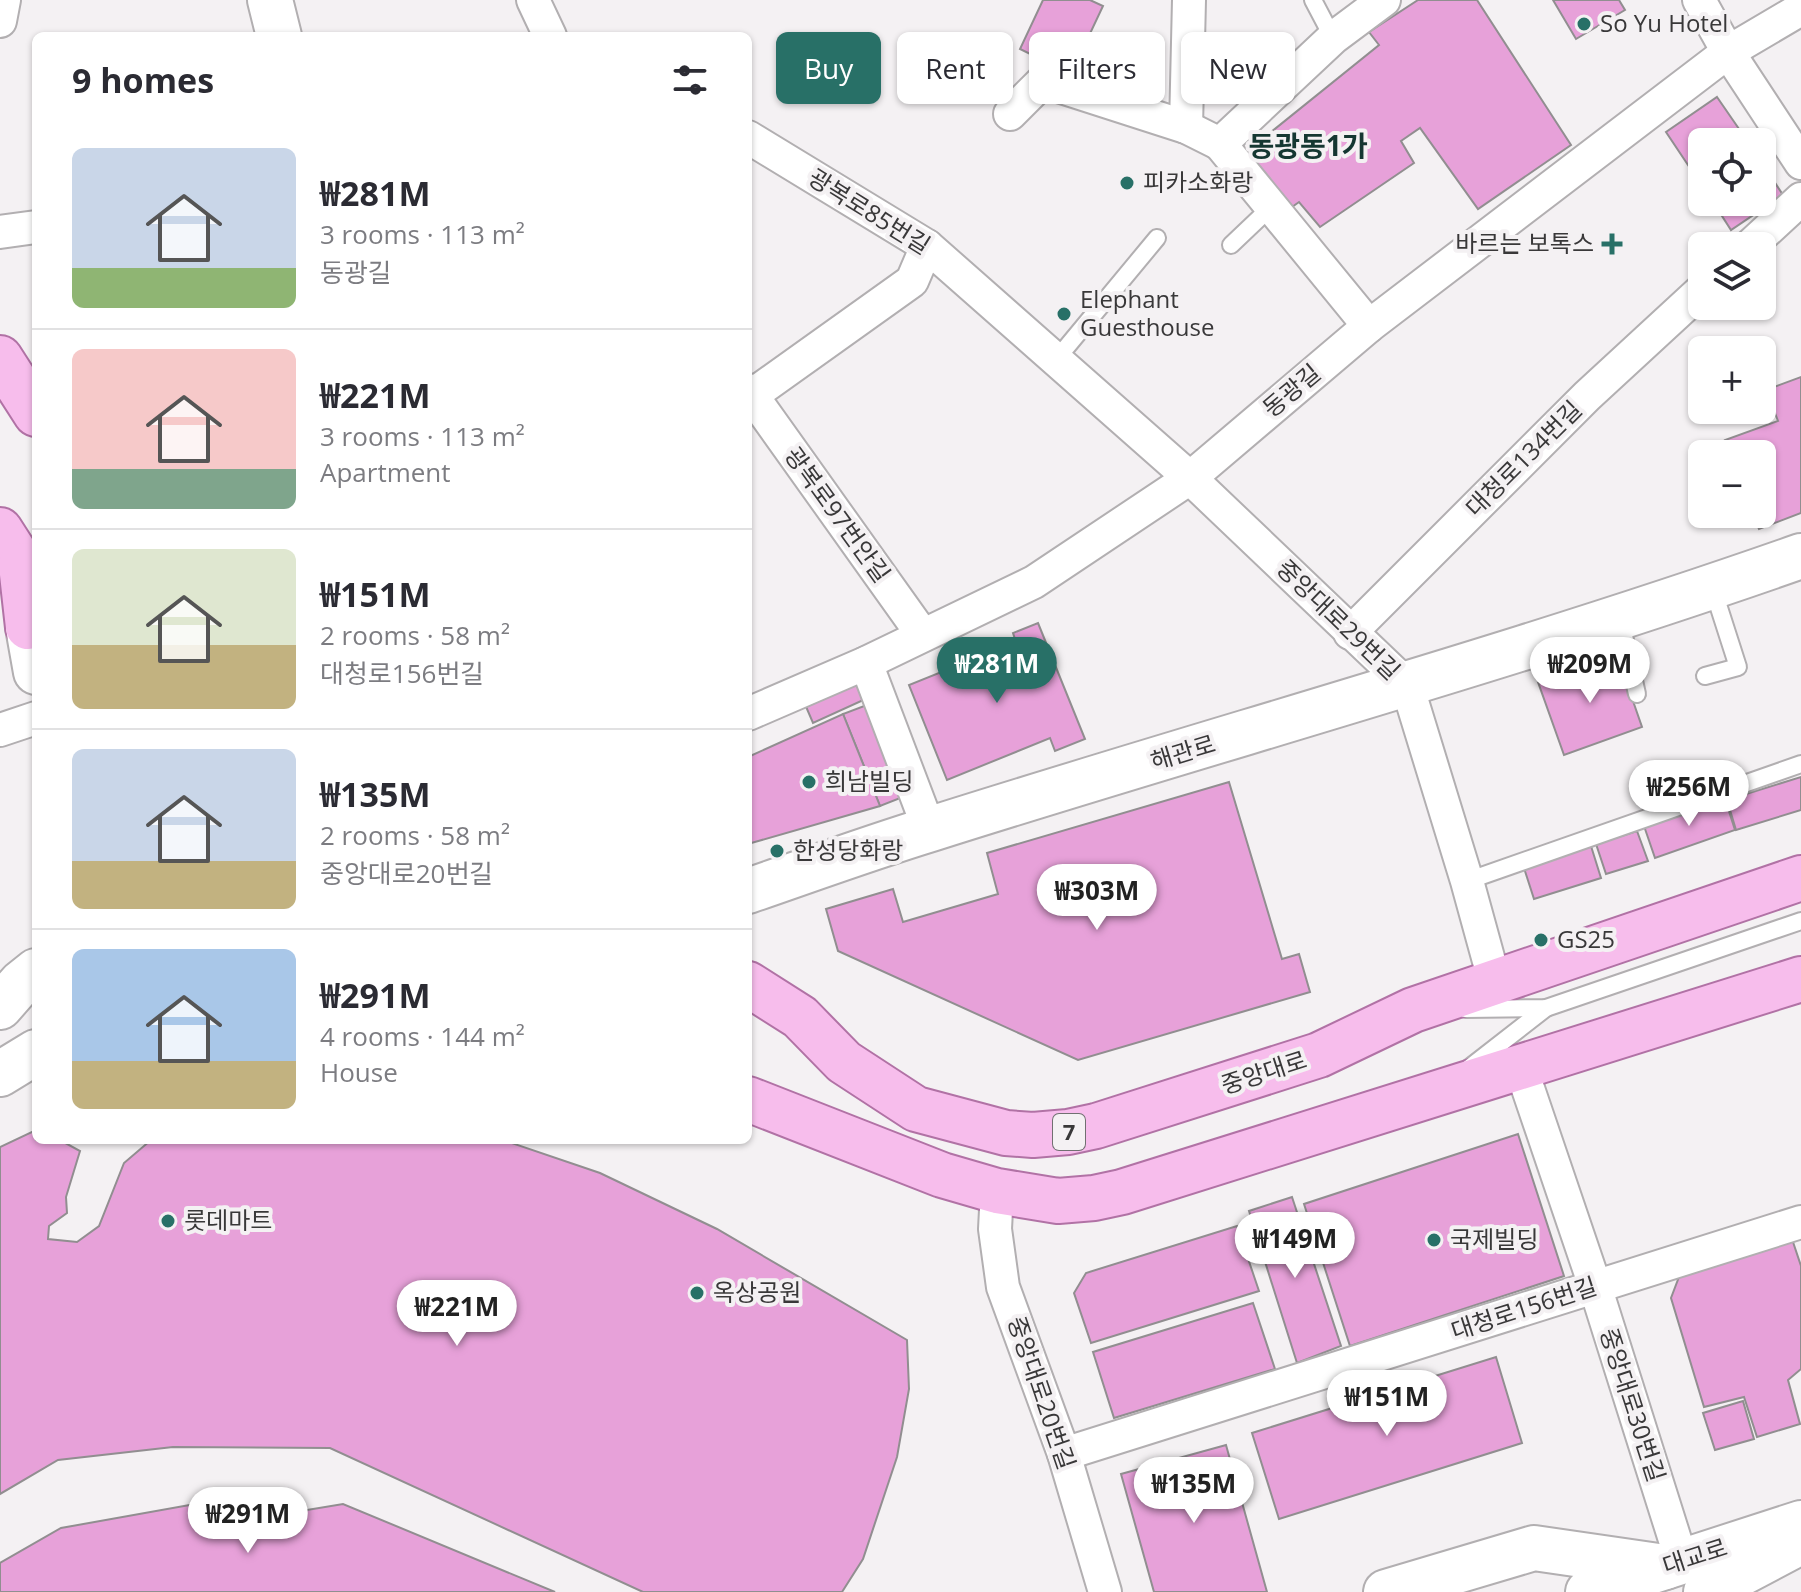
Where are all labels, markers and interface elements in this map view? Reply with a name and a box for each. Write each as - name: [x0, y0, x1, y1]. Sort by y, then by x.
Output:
- place label: So Yu Hotel: [1600, 6, 1728, 39]
- marker: So Yu Hotel: [1575, 15, 1593, 33]
- chip: Buy: [776, 32, 881, 104]
- chip: Rent: [897, 32, 1013, 104]
- chip: Filters: [1029, 32, 1165, 104]
- chip: New: [1181, 32, 1295, 104]
- text: 9 homes: [72, 57, 214, 103]
- icon: filters: [668, 58, 712, 102]
- district label: 동광동1가: [1248, 126, 1368, 164]
- map controls: [1688, 128, 1776, 528]
- button: locate: [1688, 128, 1776, 216]
- street label: 광복로85번길: [803, 160, 937, 261]
- place label: 피카소화랑: [1143, 165, 1253, 198]
- text: ₩281M: [320, 170, 430, 216]
- marker: 피카소화랑: [1118, 174, 1136, 192]
- icon: home: [136, 180, 232, 276]
- text: 3 rooms · 113 m²: [320, 216, 525, 252]
- place label: 바르는 보톡스: [1455, 226, 1594, 259]
- button: layers: [1688, 232, 1776, 320]
- marker: 바르는 보톡스: [1601, 233, 1623, 255]
- text: 동광길: [320, 254, 392, 290]
- place label: Elephant Guesthouse: [1080, 282, 1214, 343]
- marker: Elephant Guesthouse: [1055, 305, 1073, 323]
- button: +: [1688, 336, 1776, 424]
- street label: 동광길: [1255, 356, 1327, 424]
- text: ₩221M: [320, 372, 430, 418]
- icon: home: [136, 381, 232, 477]
- street label: 대청로134번길: [1458, 393, 1588, 523]
- text: 3 rooms · 113 m²: [320, 418, 525, 454]
- street label: 광복로97번안길: [778, 440, 899, 589]
- button: −: [1688, 440, 1776, 528]
- text: Apartment: [320, 454, 451, 490]
- street label: 중앙대로29번길: [1270, 552, 1408, 686]
- text: ₩151M: [320, 571, 430, 617]
- icon: home: [136, 581, 232, 677]
- text: 2 rooms · 58 m²: [320, 617, 510, 653]
- pin: ₩281M: [941, 637, 1053, 705]
- pin: ₩209M: [1534, 637, 1646, 705]
- text: ₩281M: [955, 645, 1039, 681]
- text: ₩209M: [1548, 645, 1632, 681]
- text: 대청로156번길: [320, 655, 484, 691]
- street label: 해관로: [1146, 726, 1219, 777]
- pin: ₩256M: [1633, 760, 1745, 828]
- place label: 희남빌딩: [825, 764, 913, 797]
- text: ₩256M: [1647, 768, 1731, 804]
- text: ₩135M: [320, 771, 430, 817]
- marker: 희남빌딩: [800, 773, 818, 791]
- icon: home: [136, 781, 232, 877]
- text: 2 rooms · 58 m²: [320, 817, 510, 853]
- place label: 한성당화랑: [793, 833, 903, 866]
- marker: 한성당화랑: [768, 842, 786, 860]
- text: 중앙대로20번길: [320, 855, 493, 891]
- pin: ₩303M: [1041, 864, 1153, 932]
- text: ₩303M: [1055, 872, 1139, 908]
- place label: GS25: [1557, 922, 1615, 955]
- marker: GS25: [1532, 931, 1550, 949]
- text: ₩291M: [320, 972, 430, 1018]
- icon: home: [136, 981, 232, 1077]
- text: 4 rooms · 144 m²: [320, 1018, 525, 1054]
- street label: 중앙대로: [1216, 1042, 1311, 1101]
- text: House: [320, 1054, 398, 1090]
- road number: 7: [1053, 1114, 1085, 1150]
- place label: 롯데마트: [184, 1203, 272, 1236]
- marker: 롯데마트: [159, 1212, 177, 1230]
- pin: ₩149M: [1239, 1212, 1351, 1280]
- text: ₩149M: [1253, 1220, 1337, 1256]
- place label: 국제빌딩: [1450, 1222, 1538, 1255]
- marker: 국제빌딩: [1425, 1231, 1443, 1249]
- street label: 대청로156번길: [1446, 1268, 1601, 1347]
- place label: 옥상공원: [713, 1275, 801, 1308]
- pin: ₩221M: [401, 1280, 513, 1348]
- marker: 옥상공원: [688, 1284, 706, 1302]
- text: ₩221M: [415, 1288, 499, 1324]
- street label: 중앙대로20번길: [1001, 1312, 1084, 1473]
- street label: 중앙대로30번길: [1593, 1323, 1674, 1486]
- pin: ₩151M: [1331, 1370, 1443, 1438]
- text: ₩151M: [1345, 1378, 1429, 1414]
- pin: ₩135M: [1138, 1457, 1250, 1525]
- text: ₩135M: [1152, 1465, 1236, 1501]
- pin: ₩291M: [192, 1487, 304, 1555]
- text: ₩291M: [206, 1495, 290, 1531]
- street label: 대교로: [1658, 1530, 1731, 1582]

